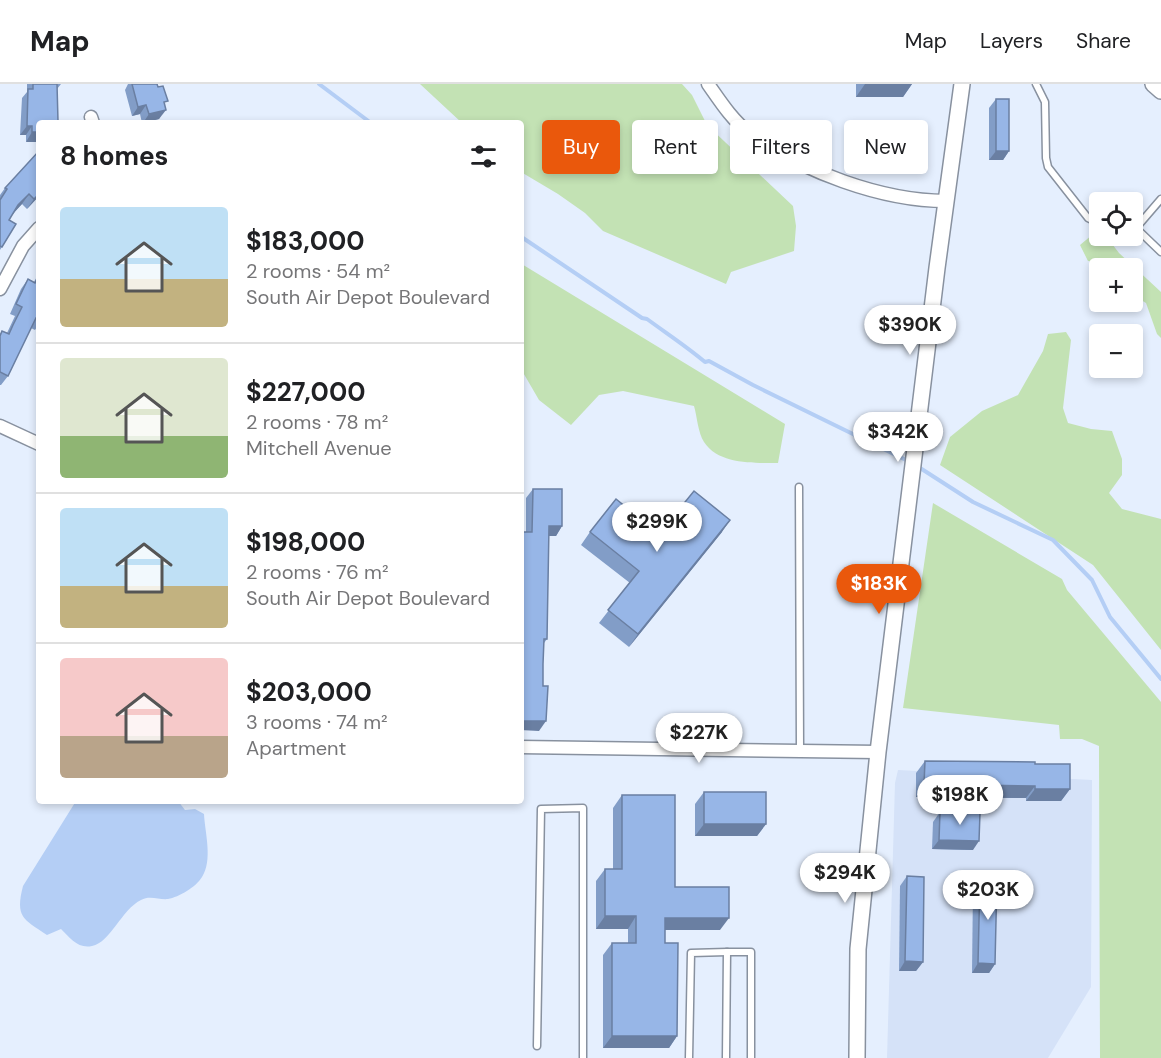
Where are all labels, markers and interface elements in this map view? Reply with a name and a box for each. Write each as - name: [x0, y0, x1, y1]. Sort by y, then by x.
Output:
- text: Map: [30, 23, 90, 60]
- text: Map: [905, 27, 947, 55]
- text: Layers: [980, 27, 1043, 55]
- text: Share: [1076, 27, 1131, 55]
- chip: Buy: [542, 120, 620, 174]
- chip: Rent: [632, 120, 718, 174]
- chip: Filters: [730, 120, 832, 174]
- chip: New: [844, 120, 928, 174]
- text: 8 homes: [60, 139, 168, 173]
- icon: filters: [467, 140, 500, 173]
- map controls: [1089, 192, 1143, 378]
- button: locate: [1089, 192, 1143, 246]
- text: $183,000: [246, 224, 365, 258]
- icon: home: [108, 231, 180, 303]
- text: 2 rooms · 54 m²: [246, 258, 390, 284]
- button: +: [1089, 258, 1143, 312]
- text: South Air Depot Boulevard: [246, 284, 490, 310]
- pin: $390K: [868, 305, 952, 356]
- text: $390K: [878, 311, 942, 337]
- button: −: [1089, 324, 1143, 378]
- text: $227,000: [246, 375, 366, 409]
- icon: home: [108, 382, 180, 454]
- text: 2 rooms · 78 m²: [246, 409, 388, 435]
- pin: $342K: [856, 412, 940, 463]
- text: $342K: [867, 418, 929, 444]
- text: Mitchell Avenue: [246, 435, 392, 461]
- pin: $299K: [615, 502, 699, 553]
- text: $299K: [626, 508, 688, 534]
- text: $198,000: [246, 525, 365, 559]
- icon: home: [108, 532, 180, 604]
- text: 2 rooms · 76 m²: [246, 559, 389, 585]
- pin: $183K: [837, 564, 921, 615]
- text: $183K: [850, 570, 908, 596]
- text: South Air Depot Boulevard: [246, 585, 490, 611]
- text: $203,000: [246, 675, 372, 709]
- icon: home: [108, 682, 180, 754]
- text: 3 rooms · 74 m²: [246, 709, 388, 735]
- pin: $227K: [657, 713, 741, 764]
- text: $227K: [670, 719, 728, 745]
- text: Apartment: [246, 735, 346, 761]
- pin: $198K: [918, 775, 1002, 826]
- text: $198K: [931, 781, 989, 807]
- pin: $294K: [803, 853, 887, 904]
- text: $294K: [814, 859, 876, 885]
- pin: $203K: [946, 870, 1030, 921]
- text: $203K: [957, 876, 1019, 902]

